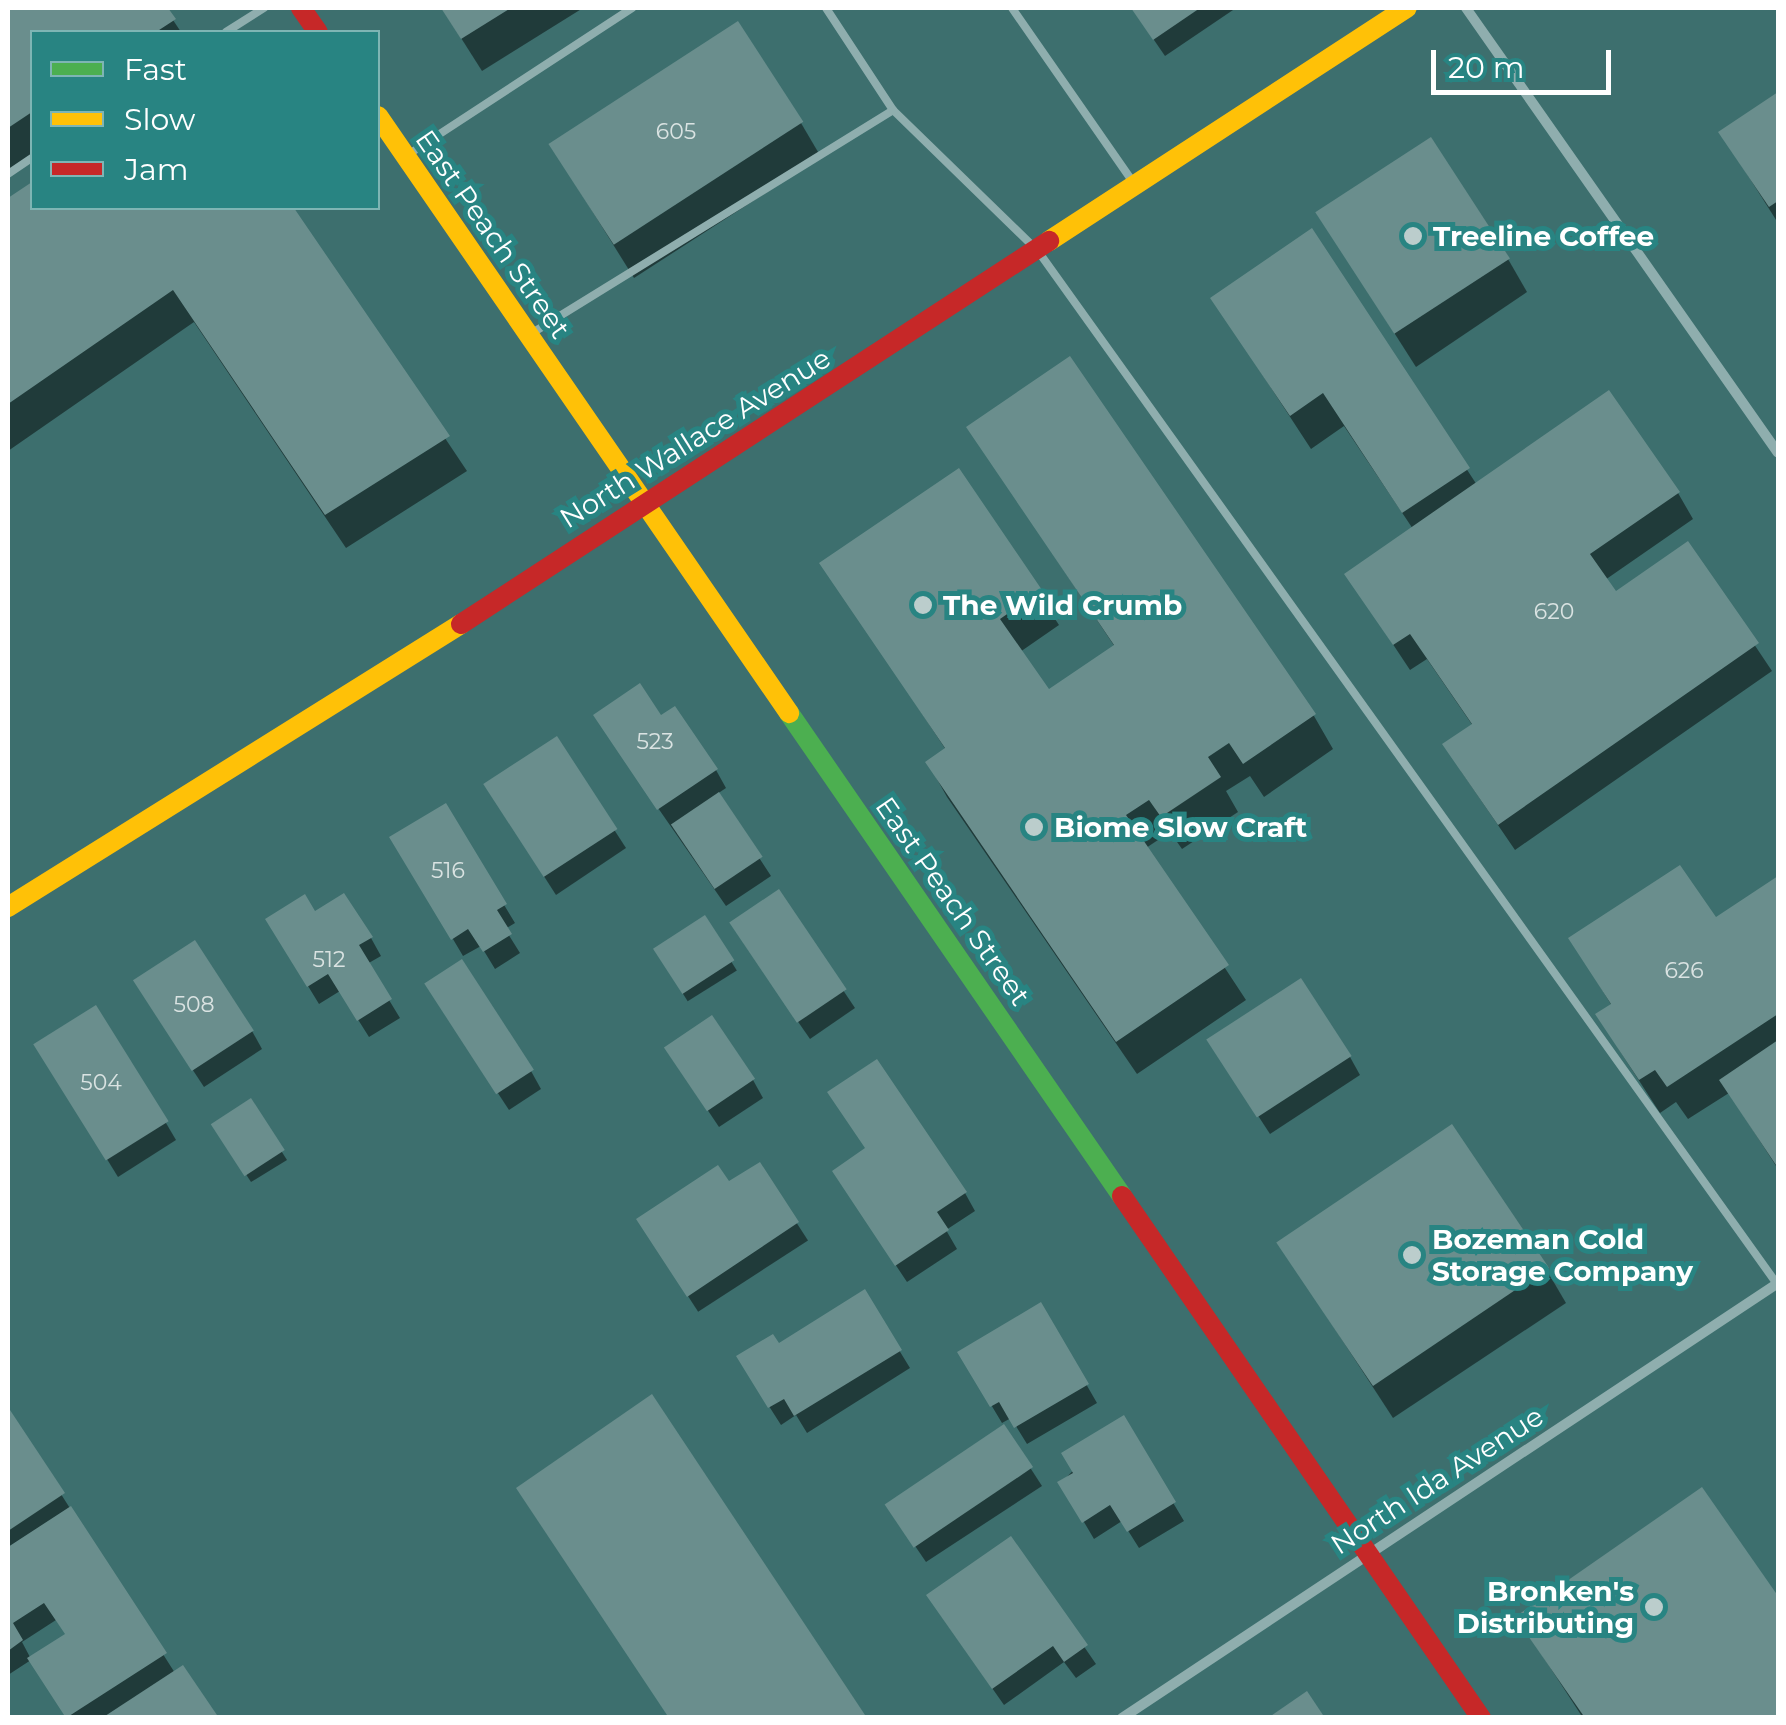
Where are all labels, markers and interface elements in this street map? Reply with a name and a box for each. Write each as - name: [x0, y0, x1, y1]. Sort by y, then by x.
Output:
- legend: [30, 30, 380, 210]
- scale bar: [1436, 30, 1616, 92]
- text: 20 m: [1448, 49, 1525, 86]
- text: Fast: [124, 51, 187, 88]
- text: Slow: [124, 101, 195, 138]
- house number: 605: [656, 119, 696, 145]
- street label: East Peach Street: [409, 123, 577, 345]
- text: Jam: [124, 151, 189, 188]
- place label: Treeline Coffee: [1433, 219, 1654, 253]
- marker: Treeline Coffee: [1402, 225, 1424, 247]
- street label: North Wallace Avenue: [554, 341, 836, 535]
- place label: The Wild Crumb: [943, 588, 1182, 622]
- marker: The Wild Crumb: [912, 594, 934, 616]
- house number: 620: [1534, 599, 1574, 625]
- house number: 523: [636, 729, 674, 755]
- street label: East Peach Street: [869, 790, 1037, 1012]
- place label: Biome Slow Craft: [1054, 810, 1307, 844]
- marker: Biome Slow Craft: [1023, 816, 1045, 838]
- house number: 516: [431, 858, 465, 884]
- house number: 512: [313, 947, 345, 973]
- house number: 626: [1664, 958, 1704, 984]
- house number: 508: [173, 992, 215, 1018]
- house number: 504: [80, 1070, 122, 1096]
- place label: Bozeman Cold Storage Company: [1432, 1222, 1693, 1288]
- marker: Bozeman Cold Storage Company: [1401, 1244, 1423, 1266]
- street label: North Ida Avenue: [1324, 1399, 1550, 1561]
- place label: Bronken's Distributing: [1457, 1574, 1634, 1640]
- marker: Bronken's Distributing: [1643, 1596, 1665, 1618]

